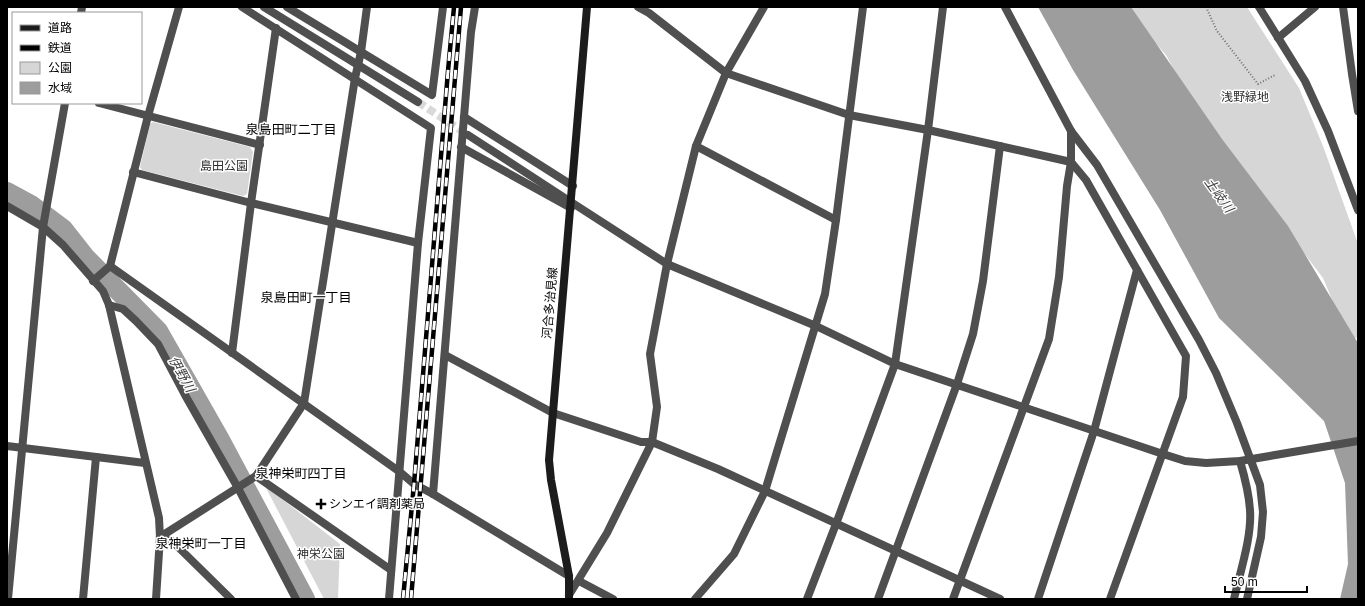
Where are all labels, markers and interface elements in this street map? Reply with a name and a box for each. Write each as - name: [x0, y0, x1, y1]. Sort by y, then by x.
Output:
- legend: [12, 12, 142, 104]
- text: 道路: [48, 21, 72, 35]
- text: 鉄道: [48, 41, 72, 55]
- text: 公園: [48, 61, 72, 75]
- text: 水域: [48, 81, 72, 95]
- park label: 浅野緑地: [1221, 90, 1269, 104]
- district label: 泉島田町二丁目: [245, 122, 337, 137]
- park label: 島田公園: [200, 159, 248, 173]
- water label: 土岐川: [1201, 175, 1238, 217]
- street label: 河合多治見線: [540, 267, 560, 339]
- district label: 泉島田町一丁目: [260, 290, 352, 305]
- water label: 伊野川: [166, 353, 199, 396]
- district label: 泉神栄町四丁目: [255, 466, 347, 481]
- place label: シンエイ調剤薬局: [329, 497, 425, 511]
- marker: シンエイ調剤薬局: [316, 499, 326, 509]
- district label: 泉神栄町一丁目: [155, 536, 247, 551]
- park label: 神栄公園: [297, 547, 345, 561]
- scale bar: [1225, 568, 1307, 594]
- text: 50 m: [1231, 575, 1258, 589]

